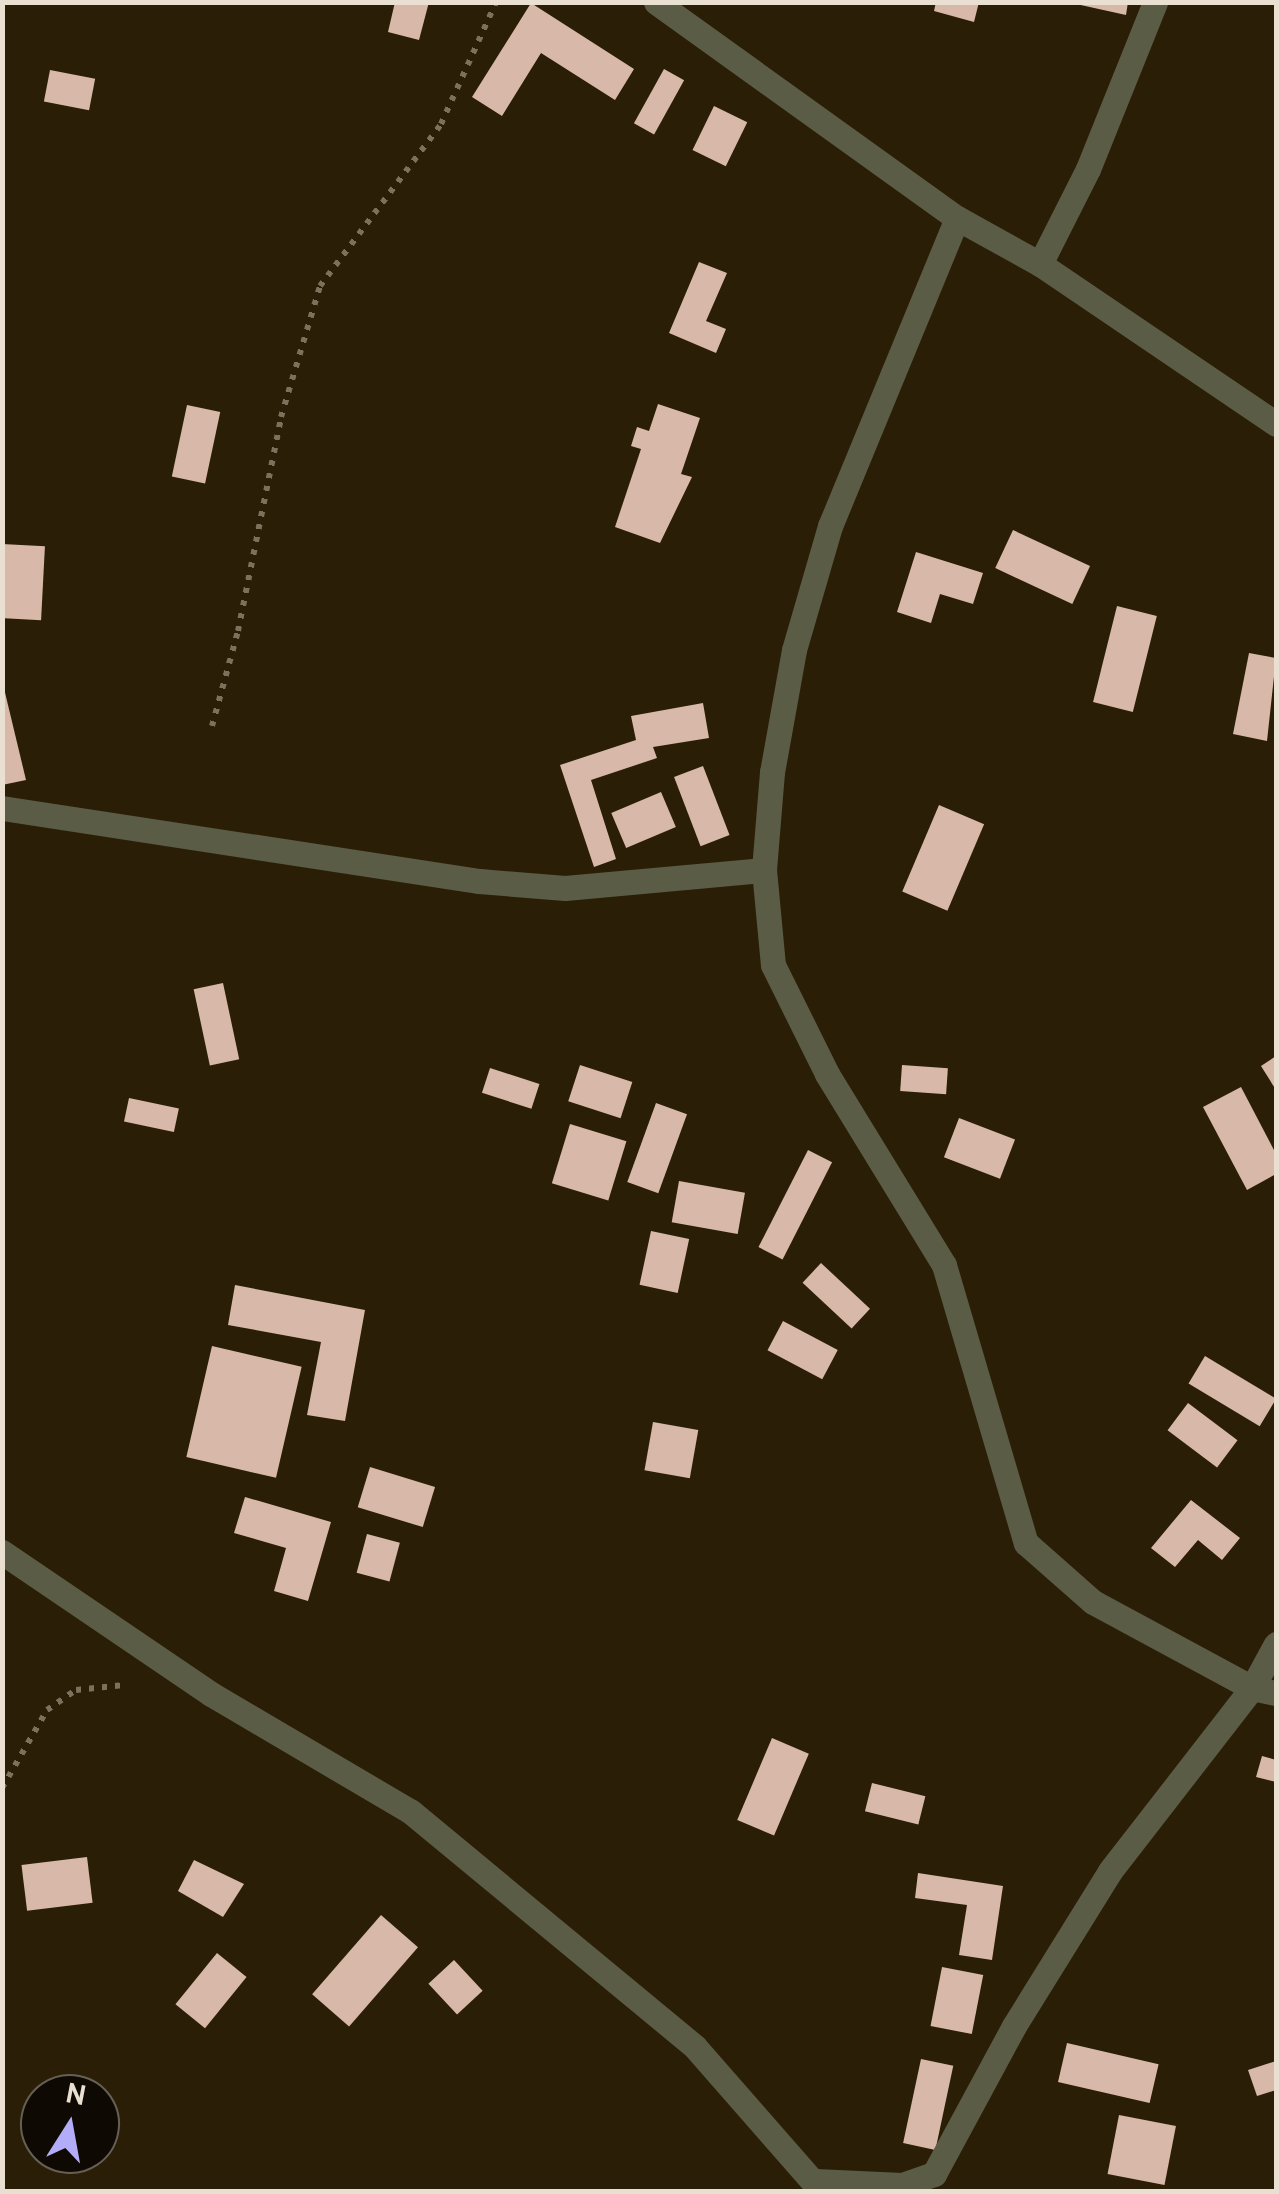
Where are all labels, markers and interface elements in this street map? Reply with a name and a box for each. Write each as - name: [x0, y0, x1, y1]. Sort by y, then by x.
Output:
- north arrow: [20, 2074, 120, 2174]
- text: N: [62, 2077, 89, 2116]

